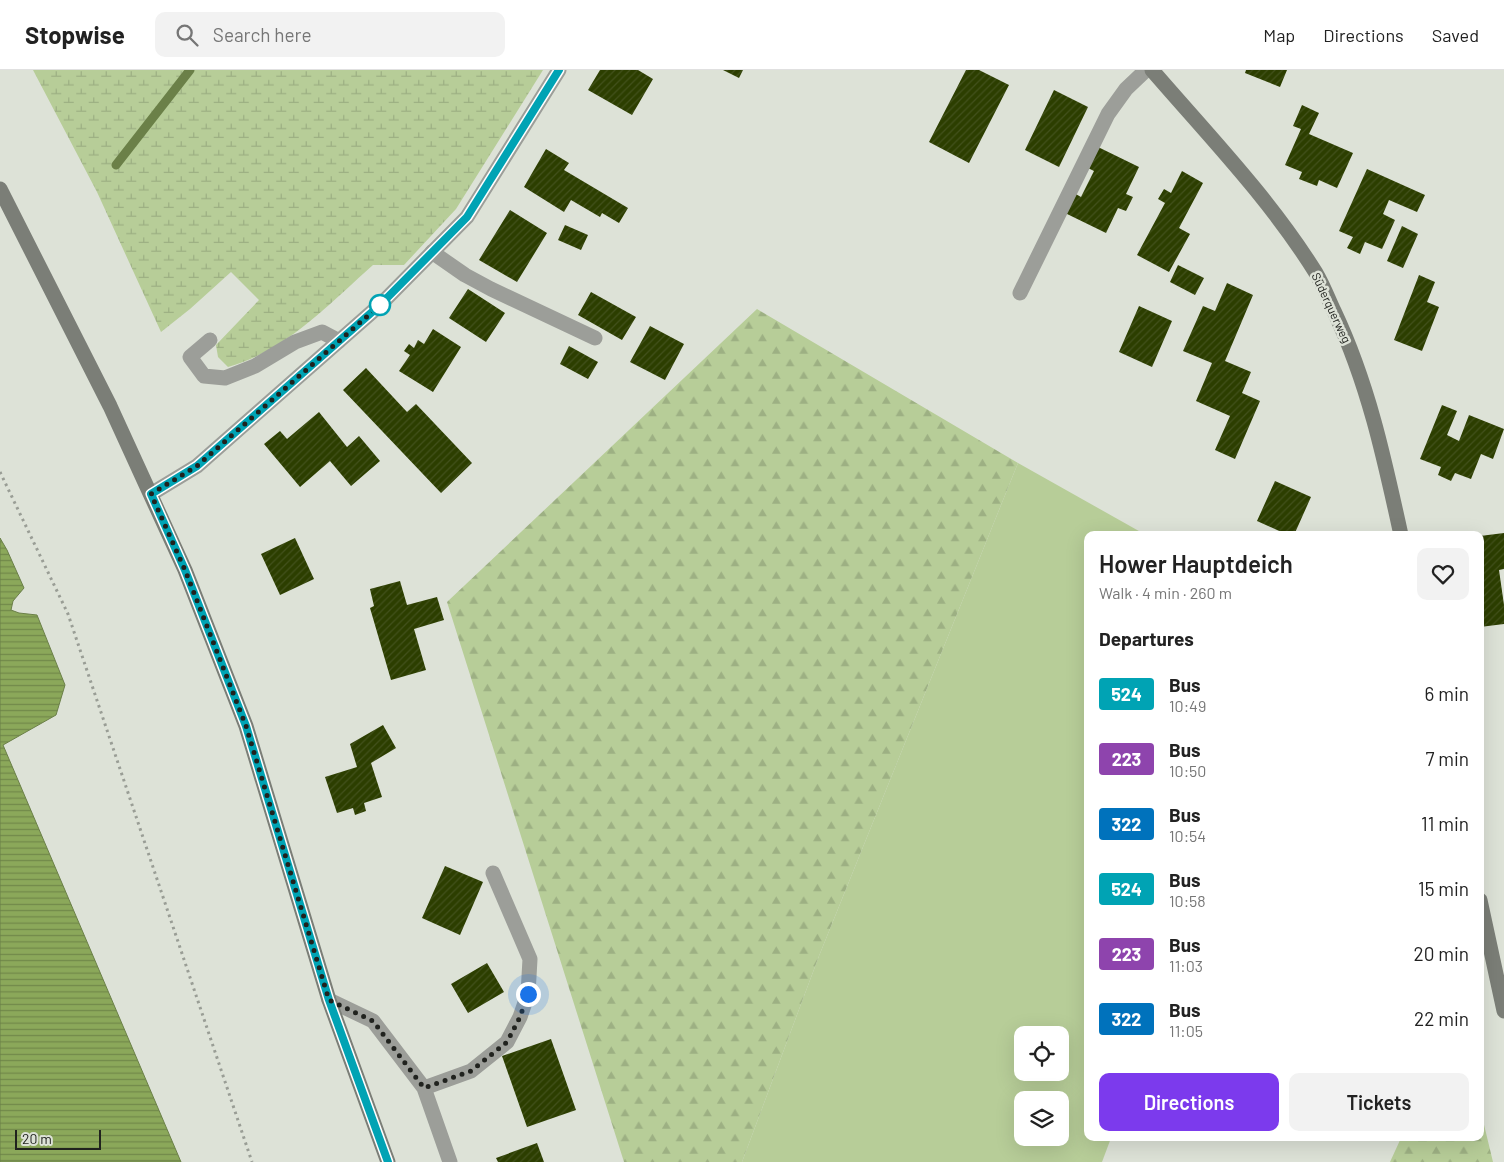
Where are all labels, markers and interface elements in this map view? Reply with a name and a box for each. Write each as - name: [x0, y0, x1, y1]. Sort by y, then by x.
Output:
- search box: [155, 12, 505, 57]
- text: Stopwise: [25, 20, 125, 49]
- icon: search: [173, 21, 201, 49]
- text: Search here: [213, 23, 312, 46]
- text: Map: [1263, 24, 1295, 46]
- text: Directions: [1323, 24, 1404, 46]
- text: Saved: [1432, 24, 1479, 46]
- street label: Süderquerweg: [1309, 270, 1354, 345]
- unlabelled marker: [369, 294, 391, 316]
- button: heart: [1417, 548, 1469, 600]
- text: Hower Hauptdeich: [1099, 549, 1293, 578]
- text: Walk · 4 min · 260 m: [1099, 583, 1232, 602]
- text: Departures: [1099, 627, 1194, 650]
- text: Bus: [1169, 673, 1201, 696]
- text: 6 min: [1425, 682, 1469, 705]
- text: 524: [1111, 683, 1142, 705]
- text: 10:49: [1169, 696, 1206, 715]
- text: Bus: [1169, 738, 1201, 761]
- text: 7 min: [1425, 747, 1469, 770]
- text: 223: [1112, 748, 1141, 770]
- text: 10:50: [1169, 761, 1206, 780]
- text: Bus: [1169, 803, 1201, 826]
- text: 11 min: [1421, 812, 1469, 835]
- text: 322: [1112, 813, 1141, 835]
- text: 10:54: [1169, 826, 1206, 845]
- text: Bus: [1169, 868, 1201, 891]
- text: 15 min: [1418, 877, 1469, 900]
- text: 524: [1111, 878, 1142, 900]
- text: 10:58: [1169, 891, 1206, 910]
- text: Bus: [1169, 933, 1201, 956]
- text: 20 min: [1413, 942, 1469, 965]
- text: 223: [1112, 943, 1141, 965]
- text: 11:03: [1169, 956, 1203, 975]
- your location: [516, 982, 541, 1007]
- text: Bus: [1169, 998, 1201, 1021]
- text: 22 min: [1414, 1007, 1469, 1030]
- text: 322: [1112, 1008, 1141, 1030]
- text: 11:05: [1169, 1021, 1203, 1040]
- map controls: [1014, 1026, 1069, 1146]
- button: locate: [1014, 1026, 1069, 1081]
- button: Directions: [1099, 1073, 1279, 1131]
- button: Tickets: [1289, 1073, 1469, 1131]
- button: layers: [1014, 1091, 1069, 1146]
- scale bar: [15, 1127, 101, 1150]
- text: 20 m: [22, 1130, 52, 1147]

